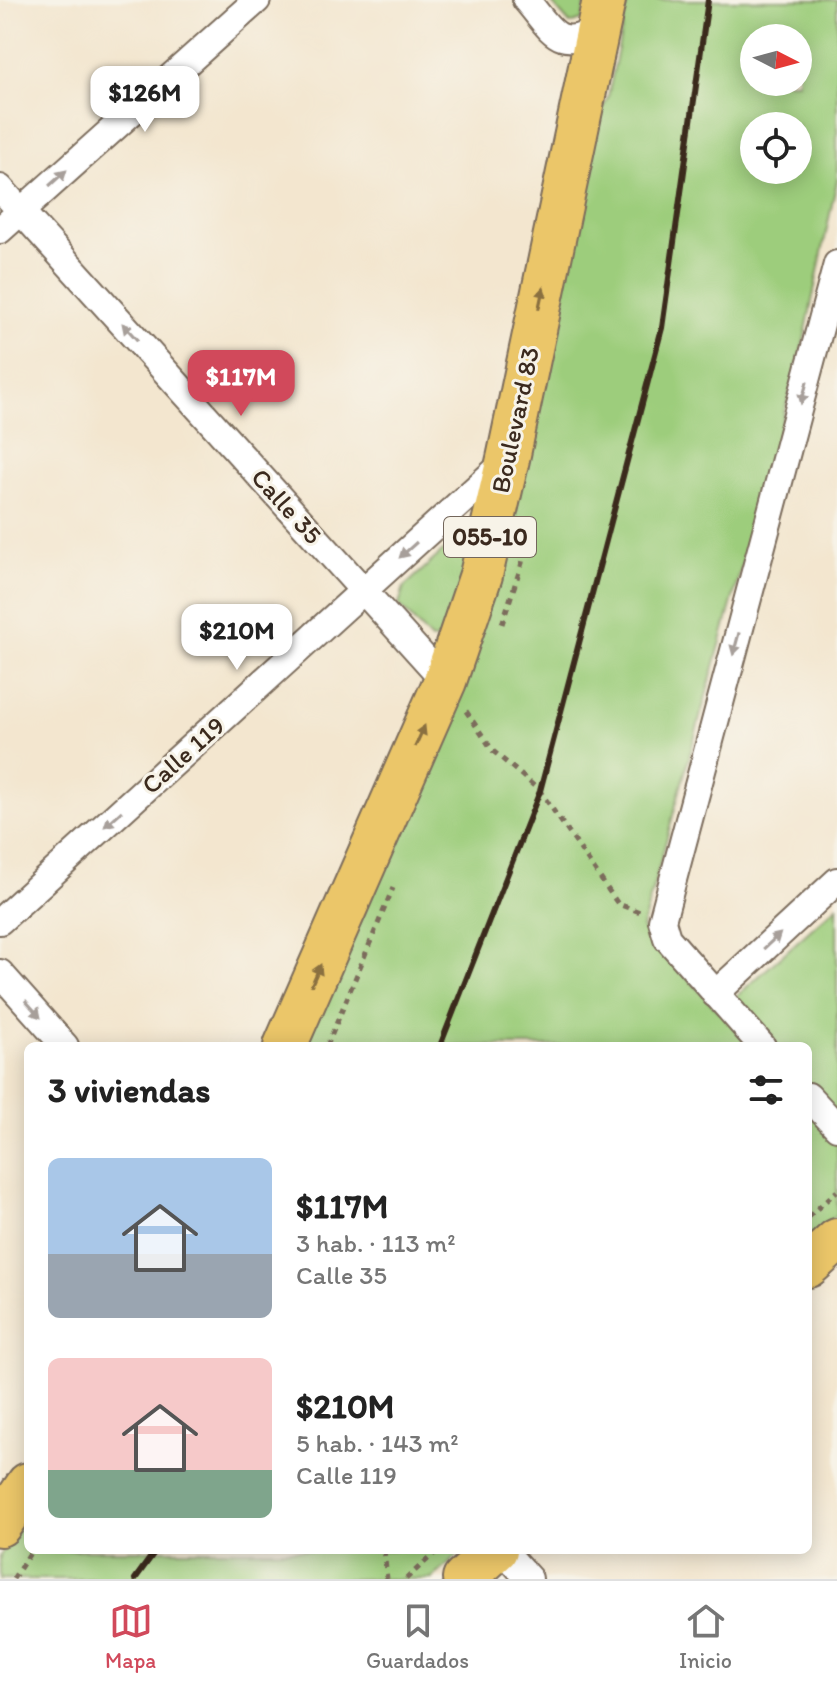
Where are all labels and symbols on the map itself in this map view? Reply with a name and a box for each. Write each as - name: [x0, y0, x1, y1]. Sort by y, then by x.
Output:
- north arrow: [740, 24, 812, 96]
- pin: $126M: [89, 66, 201, 134]
- one-way arrow: [48, 170, 68, 187]
- one-way arrow: [535, 285, 548, 310]
- one-way arrow: [121, 323, 139, 342]
- street label: Boulevard 83: [484, 344, 546, 496]
- pin: $117M: [185, 350, 297, 418]
- one-way arrow: [797, 381, 809, 406]
- street label: Calle 35: [245, 461, 329, 551]
- road number: 055-10: [444, 517, 536, 557]
- one-way arrow: [399, 540, 418, 558]
- pin: $210M: [181, 604, 293, 672]
- one-way arrow: [730, 632, 742, 657]
- street label: Calle 119: [135, 709, 231, 801]
- one-way arrow: [414, 724, 427, 748]
- one-way arrow: [103, 810, 123, 827]
- one-way arrow: [762, 933, 781, 951]
- one-way arrow: [310, 963, 323, 986]
- one-way arrow: [23, 1000, 41, 1019]

